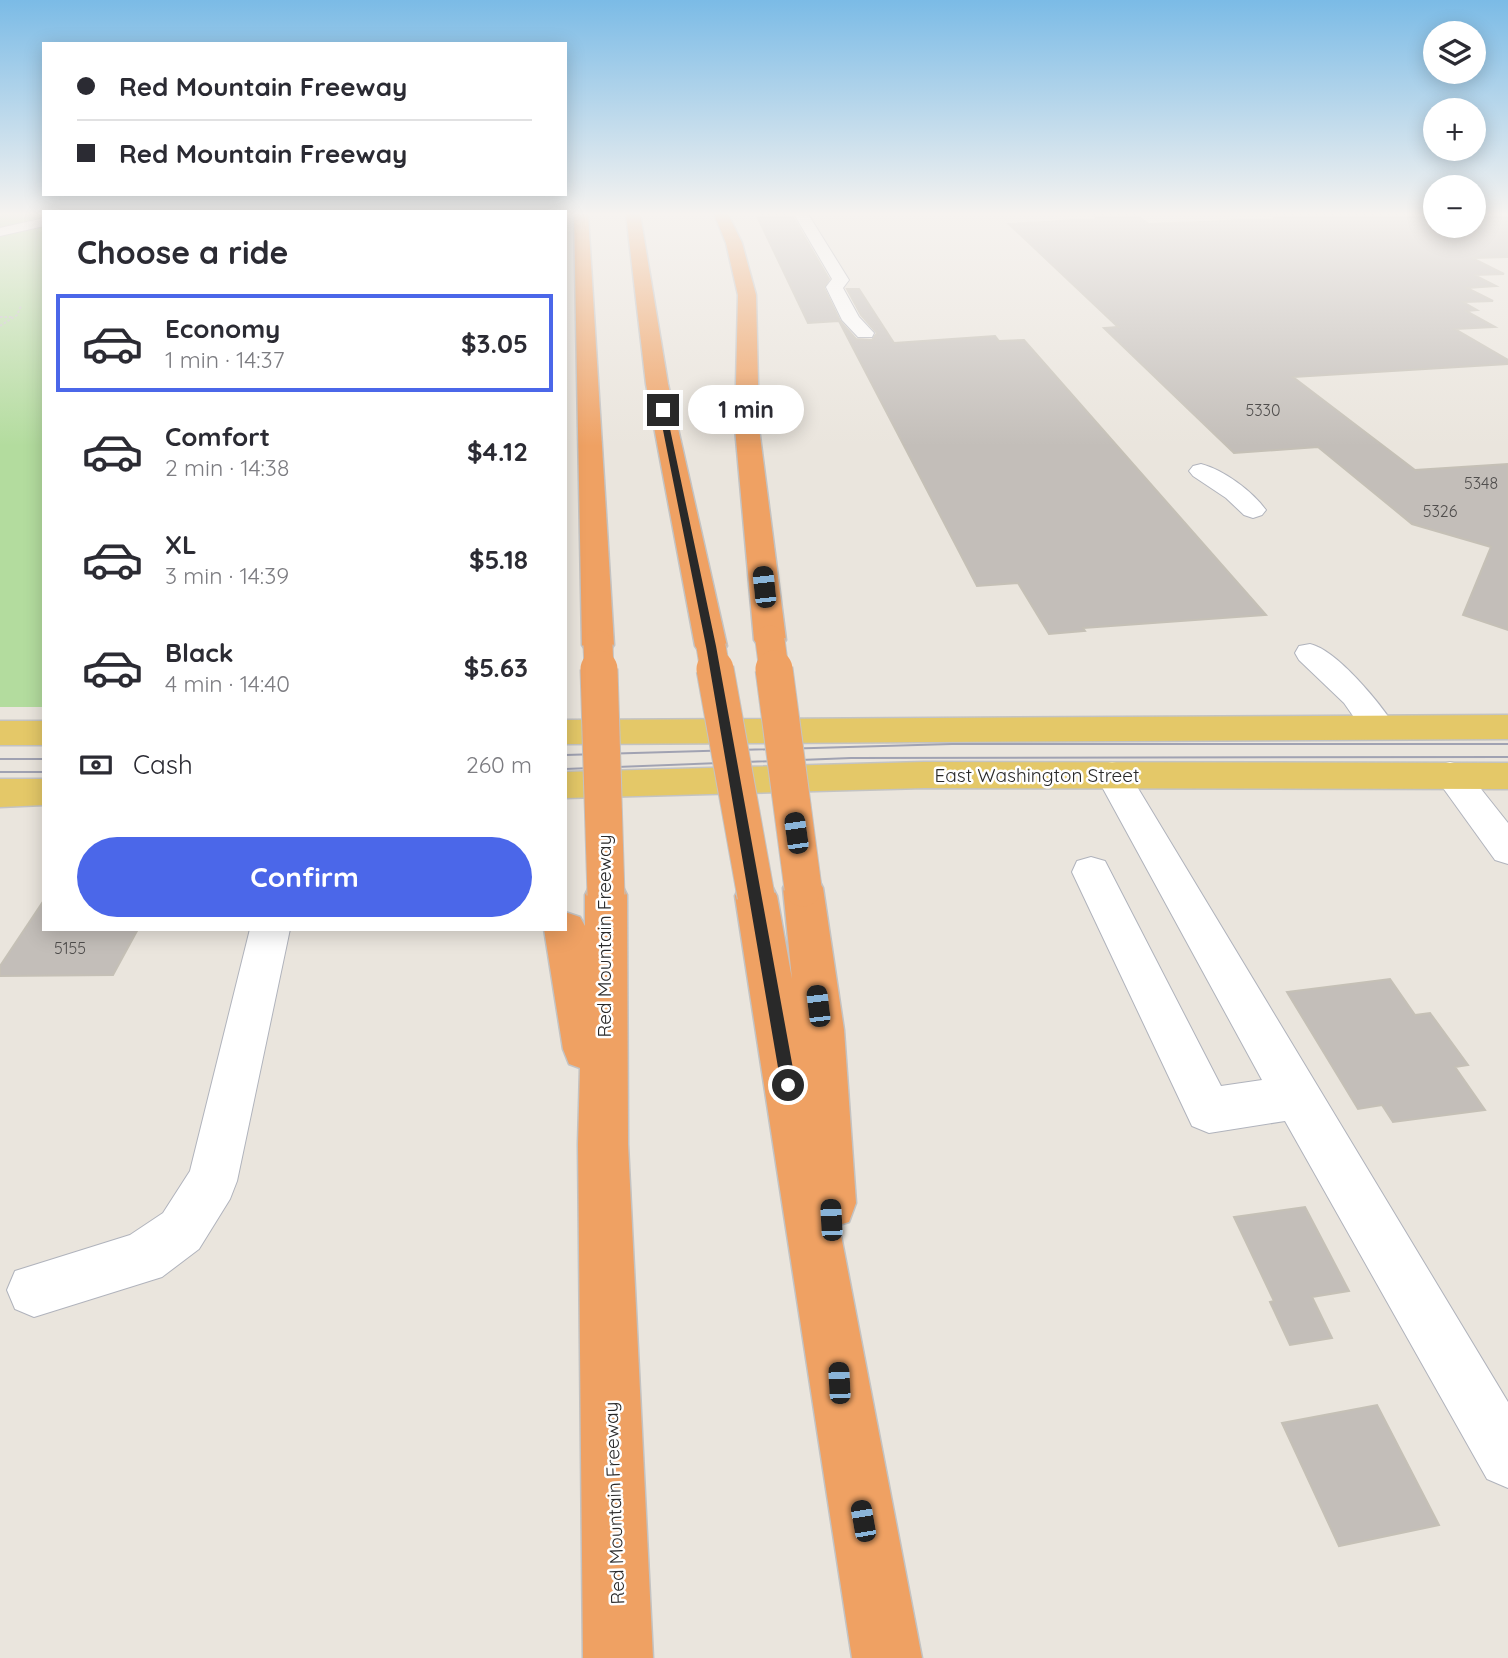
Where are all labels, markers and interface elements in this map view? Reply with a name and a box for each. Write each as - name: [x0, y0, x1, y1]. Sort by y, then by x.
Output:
- map controls: [1423, 21, 1486, 238]
- button: layers: [1423, 21, 1486, 84]
- text: Red Mountain Freeway: [119, 70, 407, 103]
- button: +: [1423, 98, 1486, 161]
- text: Red Mountain Freeway: [119, 137, 407, 170]
- button: −: [1423, 175, 1486, 238]
- text: Choose a ride: [77, 232, 289, 272]
- icon: car: [81, 312, 144, 375]
- text: Economy: [165, 312, 280, 345]
- text: $3.05: [461, 327, 528, 360]
- text: 1 min · 14:37: [165, 345, 284, 374]
- callout: 1 min: [688, 386, 803, 434]
- route end: [647, 394, 679, 426]
- text: 1 min: [718, 395, 774, 424]
- house number: 5330: [1245, 400, 1281, 420]
- icon: car: [81, 420, 144, 483]
- text: Comfort: [165, 420, 270, 453]
- text: $4.12: [467, 435, 528, 468]
- text: 2 min · 14:38: [165, 453, 289, 482]
- house number: 5348: [1464, 473, 1498, 493]
- house number: 5326: [1423, 501, 1458, 521]
- icon: car: [81, 528, 144, 591]
- text: XL: [165, 528, 197, 561]
- text: $5.18: [469, 543, 528, 576]
- text: 3 min · 14:39: [165, 561, 289, 590]
- car: [752, 565, 777, 609]
- icon: car: [81, 636, 144, 699]
- text: Black: [165, 636, 234, 669]
- text: $5.63: [464, 651, 528, 684]
- text: 4 min · 14:40: [165, 669, 290, 698]
- icon: cash: [77, 746, 115, 784]
- text: Cash: [133, 748, 193, 781]
- text: 260 m: [466, 750, 532, 779]
- street label: East Washington Street: [934, 763, 1140, 787]
- car: [783, 811, 810, 855]
- street label: Red Mountain Freeway: [592, 835, 616, 1037]
- button: Confirm: [77, 837, 532, 917]
- house number: 5155: [54, 938, 86, 958]
- car: [806, 984, 831, 1028]
- route start: [772, 1069, 804, 1101]
- car: [820, 1198, 843, 1242]
- car: [828, 1361, 851, 1405]
- street label: Red Mountain Freeway: [598, 1401, 630, 1605]
- car: [850, 1498, 877, 1544]

